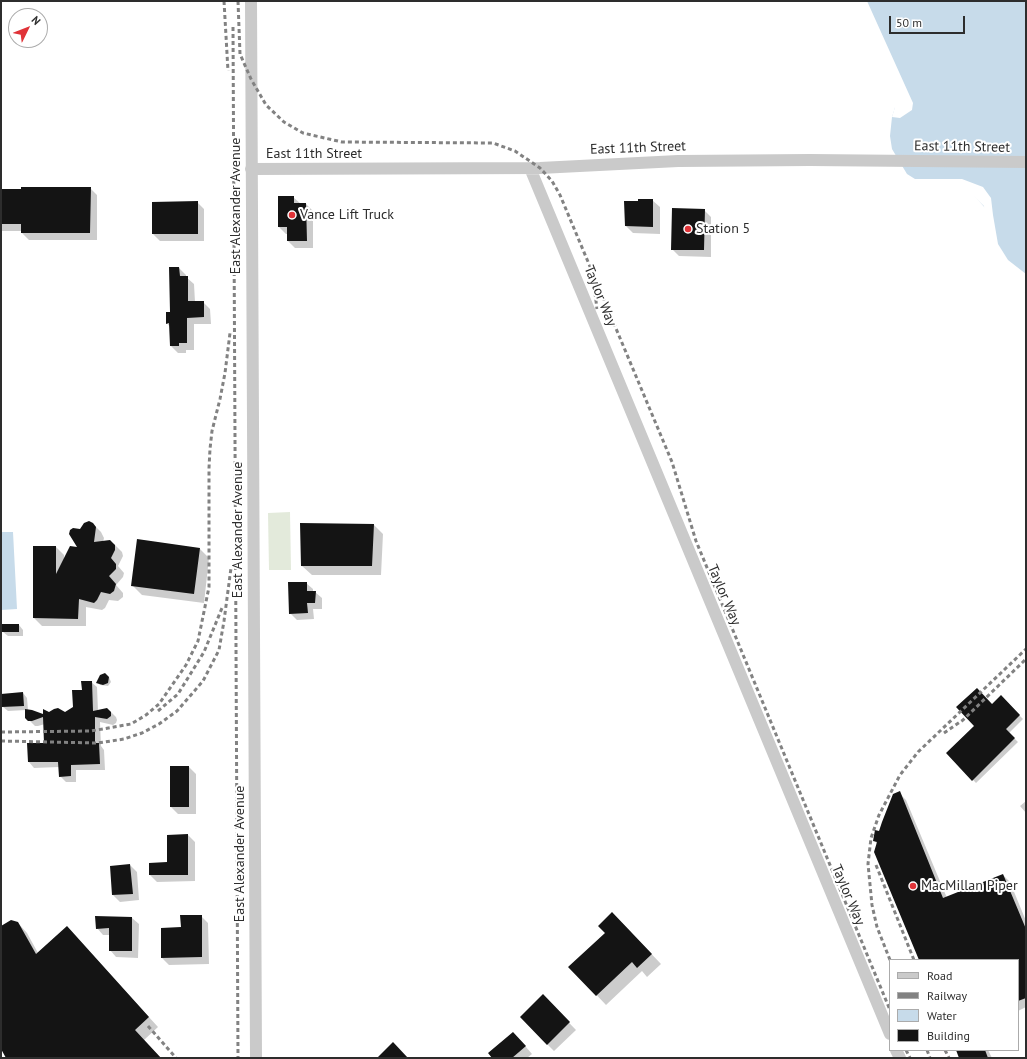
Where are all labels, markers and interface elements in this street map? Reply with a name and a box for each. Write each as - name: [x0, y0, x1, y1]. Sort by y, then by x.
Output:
- north arrow: [8, 8, 48, 48]
- scale bar: [891, 8, 967, 34]
- text: N: [28, 13, 44, 28]
- text: 50 m: [896, 15, 922, 30]
- street label: East Alexander Avenue: [228, 138, 244, 274]
- street label: East 11th Street: [590, 138, 686, 158]
- street label: East 11th Street: [914, 138, 1010, 156]
- street label: East 11th Street: [266, 146, 362, 162]
- place label: Vance Lift Truck: [300, 207, 394, 223]
- marker: Vance Lift Truck: [287, 210, 297, 220]
- place label: Station 5: [696, 221, 750, 237]
- marker: Station 5: [683, 224, 693, 234]
- street label: Taylor Way: [580, 263, 620, 329]
- street label: East Alexander Avenue: [230, 462, 246, 598]
- street label: Taylor Way: [704, 562, 744, 628]
- street label: East Alexander Avenue: [232, 786, 248, 922]
- street label: Taylor Way: [828, 862, 868, 928]
- place label: MacMillan Piper: [921, 878, 1018, 894]
- marker: MacMillan Piper: [908, 881, 918, 891]
- legend: [889, 959, 1019, 1051]
- text: Road: [927, 968, 952, 983]
- text: Railway: [927, 988, 967, 1003]
- text: Water: [927, 1008, 957, 1023]
- text: Building: [927, 1028, 970, 1043]

